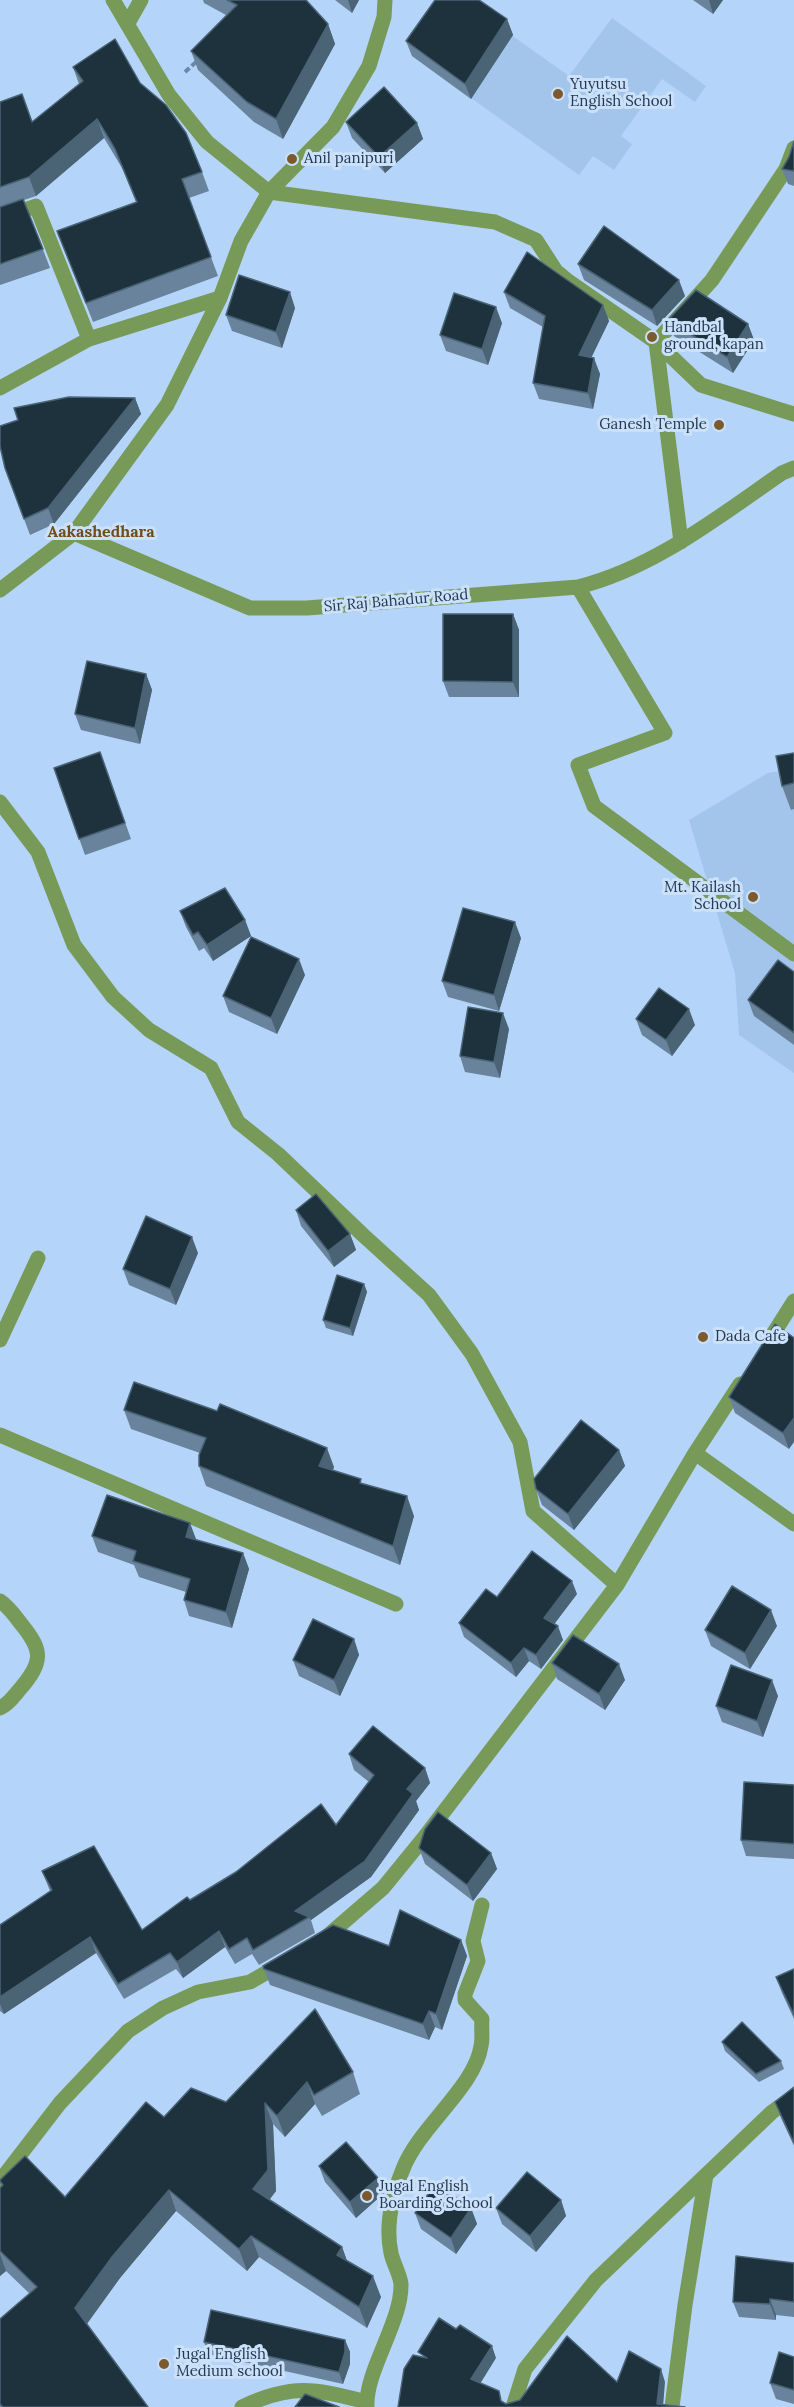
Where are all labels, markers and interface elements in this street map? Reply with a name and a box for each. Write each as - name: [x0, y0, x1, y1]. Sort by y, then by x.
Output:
- place label: Yuyutsu English School: [570, 76, 672, 111]
- marker: Yuyutsu English School: [551, 87, 565, 101]
- place label: Anil panipuri: [304, 150, 393, 168]
- marker: Anil panipuri: [285, 152, 299, 166]
- place label: Handbal ground, kapan: [664, 319, 764, 354]
- marker: Handbal ground, kapan: [645, 330, 659, 344]
- place label: Ganesh Temple: [599, 416, 707, 434]
- marker: Ganesh Temple: [712, 418, 726, 432]
- district label: Aakashedhara: [47, 522, 155, 542]
- street label: Sir Raj Bahadur Road: [323, 586, 469, 616]
- place label: Mt. Kailash School: [664, 879, 741, 914]
- marker: Mt. Kailash School: [746, 890, 760, 904]
- place label: Dada Cafe: [715, 1328, 786, 1346]
- marker: Dada Cafe: [696, 1330, 710, 1344]
- place label: Jugal English Boarding School: [379, 2178, 493, 2213]
- marker: Jugal English Boarding School: [360, 2189, 374, 2203]
- place label: Jugal English Medium school: [176, 2346, 283, 2381]
- marker: Jugal English Medium school: [157, 2357, 171, 2371]

